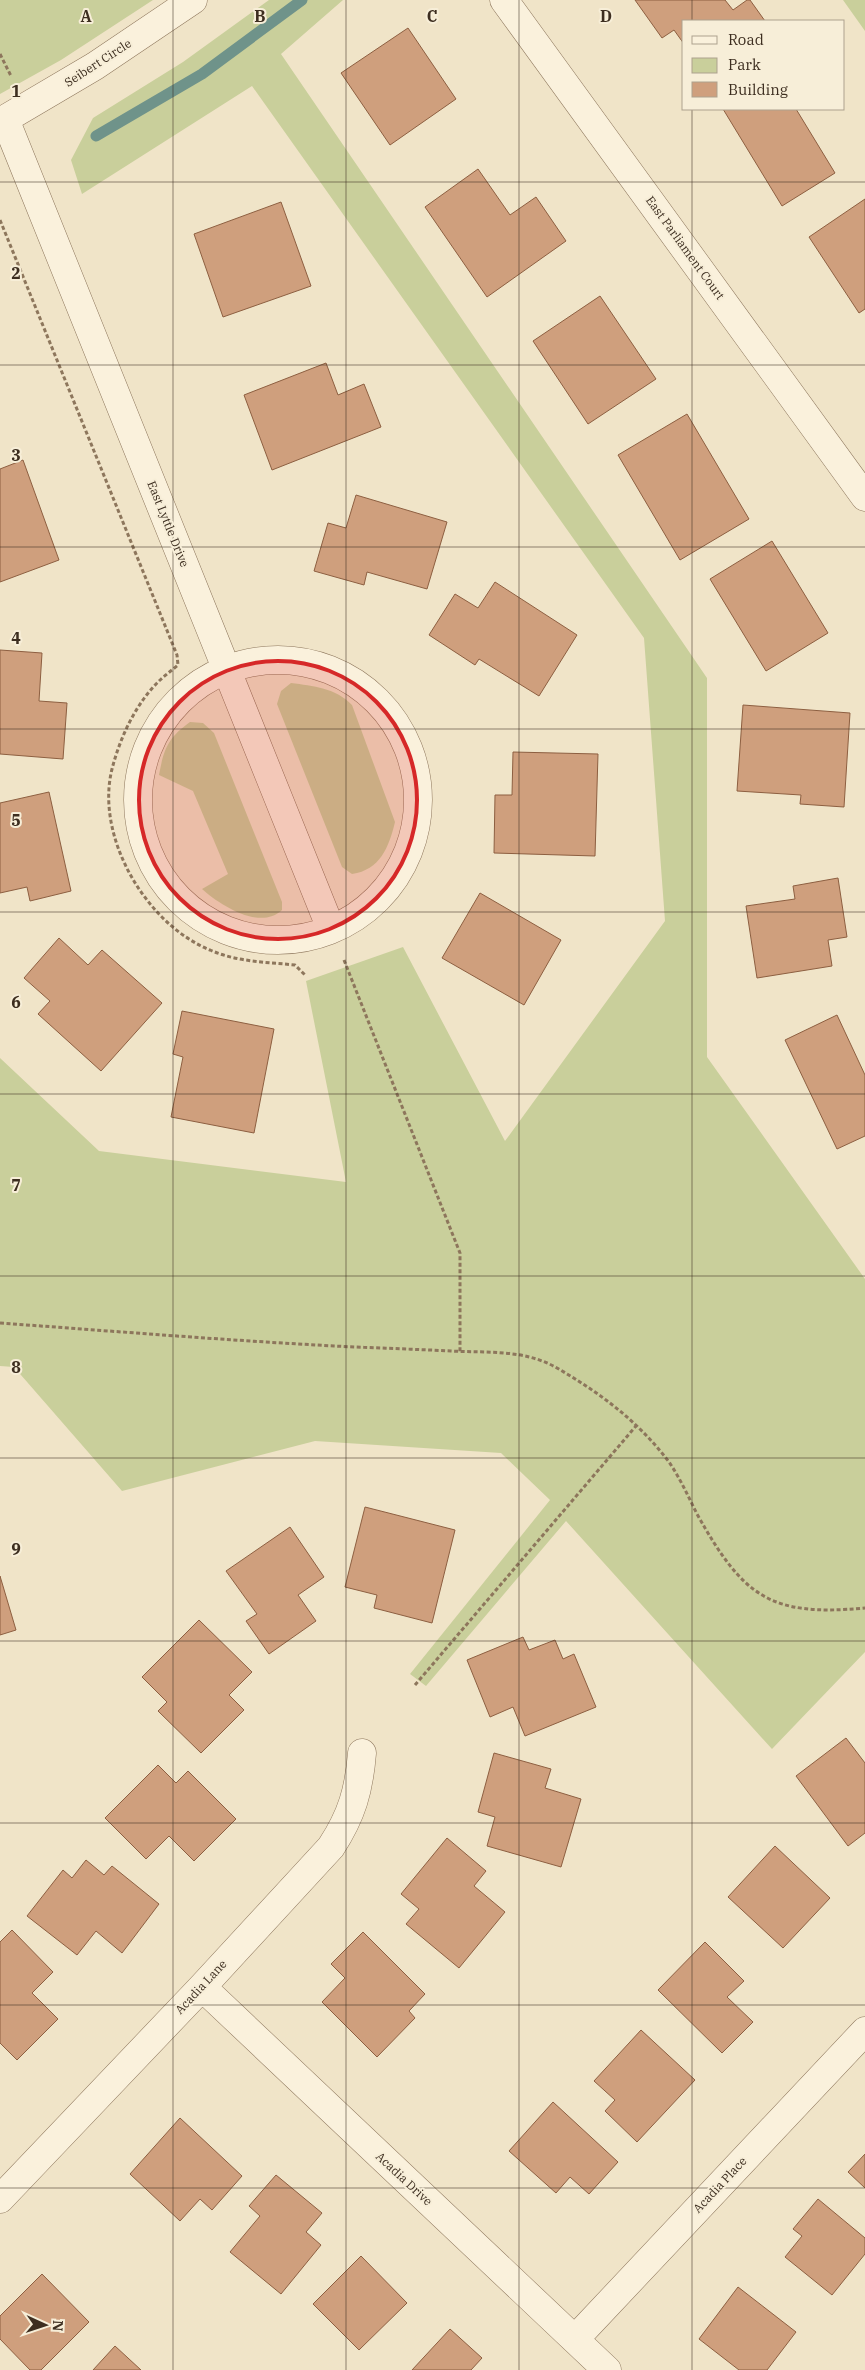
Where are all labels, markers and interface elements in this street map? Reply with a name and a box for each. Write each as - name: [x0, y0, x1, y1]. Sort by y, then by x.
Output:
- text: A: [80, 6, 92, 26]
- text: B: [254, 6, 266, 26]
- text: C: [427, 6, 437, 26]
- text: D: [600, 6, 612, 26]
- legend: [682, 20, 845, 110]
- text: Road: [728, 30, 764, 49]
- street label: Seibert Circle: [62, 35, 134, 90]
- text: Park: [728, 55, 761, 74]
- text: Building: [728, 80, 788, 99]
- text: 1: [11, 81, 21, 101]
- street label: East Parliament Court: [643, 193, 728, 302]
- text: 2: [11, 263, 21, 283]
- text: 3: [11, 445, 21, 465]
- street label: East Lyttle Drive: [144, 479, 193, 569]
- text: 4: [11, 628, 21, 648]
- text: 5: [11, 810, 21, 830]
- text: 6: [11, 992, 21, 1012]
- text: 7: [11, 1175, 21, 1195]
- text: 8: [11, 1357, 21, 1377]
- text: 9: [11, 1539, 21, 1559]
- street label: Acadia Lane: [172, 1956, 230, 2017]
- street label: Acadia Drive: [373, 2149, 436, 2209]
- street label: Acadia Place: [690, 2153, 749, 2216]
- north arrow: [20, 2300, 70, 2350]
- text: N: [49, 2320, 67, 2332]

